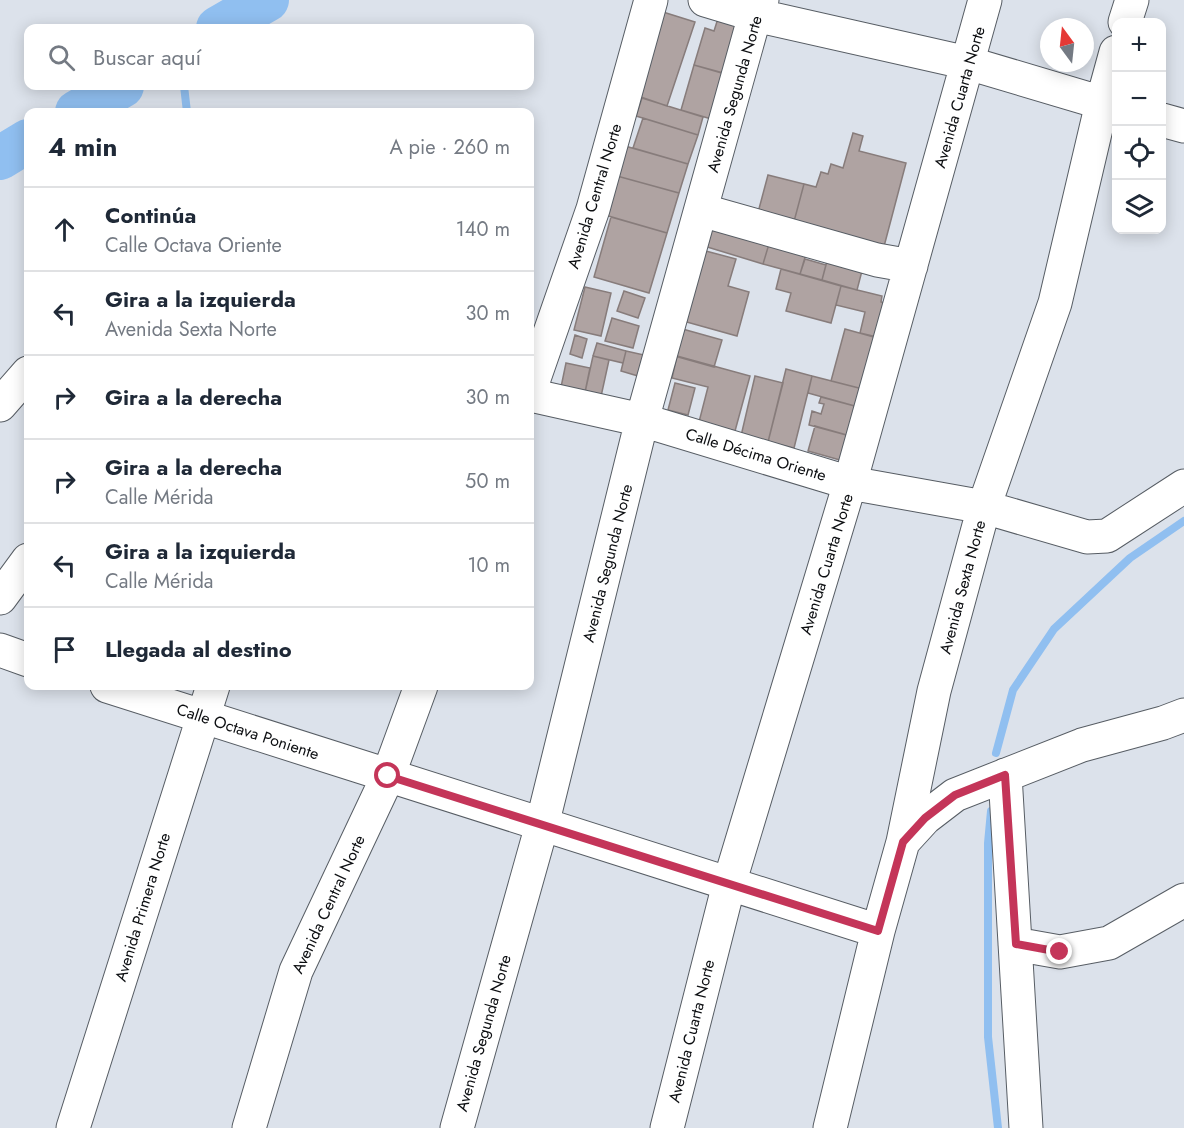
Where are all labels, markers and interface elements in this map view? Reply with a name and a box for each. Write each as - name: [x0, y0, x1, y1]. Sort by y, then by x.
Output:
- street label: Avenida Segunda Norte: [701, 13, 768, 175]
- north arrow: [1040, 18, 1094, 72]
- map controls: [1112, 18, 1166, 234]
- button: +: [1112, 18, 1166, 72]
- search box: [24, 24, 534, 90]
- street label: Avenida Cuarta Norte: [928, 24, 991, 171]
- icon: search: [45, 41, 78, 74]
- text: Buscar aquí: [93, 41, 201, 73]
- button: −: [1112, 72, 1166, 126]
- street label: Avenida Central Norte: [561, 121, 628, 272]
- button: locate: [1112, 126, 1166, 180]
- text: 4 min: [48, 128, 117, 166]
- text: A pie · 260 m: [389, 133, 510, 162]
- button: layers: [1112, 180, 1166, 234]
- text: Continúa: [105, 199, 196, 231]
- icon: ahead: [48, 213, 81, 246]
- text: 140 m: [456, 215, 510, 244]
- text: Calle Octava Oriente: [105, 231, 282, 260]
- text: Gira a la izquierda: [105, 283, 296, 315]
- icon: left: [48, 297, 81, 330]
- text: 30 m: [465, 299, 510, 328]
- text: Avenida Sexta Norte: [105, 315, 277, 344]
- icon: right: [48, 381, 81, 414]
- text: Gira a la derecha: [105, 381, 282, 413]
- text: 30 m: [465, 383, 510, 412]
- street label: Calle Décima Oriente: [683, 422, 829, 487]
- text: Gira a la derecha: [105, 451, 282, 483]
- icon: right: [48, 465, 81, 498]
- text: 50 m: [465, 467, 510, 496]
- street label: Avenida Segunda Norte: [577, 482, 638, 645]
- text: Calle Mérida: [105, 483, 213, 512]
- street label: Avenida Cuarta Norte: [794, 491, 859, 638]
- street label: Avenida Sexta Norte: [934, 518, 991, 657]
- text: Gira a la izquierda: [105, 535, 296, 567]
- icon: left: [48, 549, 81, 582]
- text: 10 m: [467, 551, 510, 580]
- text: Calle Mérida: [105, 567, 213, 596]
- icon: arrive: [48, 633, 81, 666]
- text: Llegada al destino: [105, 633, 292, 665]
- street label: Calle Octava Poniente: [174, 698, 322, 765]
- route start: [374, 762, 400, 788]
- street label: Avenida Primera Norte: [109, 830, 176, 984]
- street label: Avenida Central Norte: [286, 831, 371, 977]
- route end: [1046, 938, 1072, 964]
- street label: Avenida Segunda Norte: [450, 952, 517, 1114]
- street label: Avenida Cuarta Norte: [663, 957, 720, 1105]

